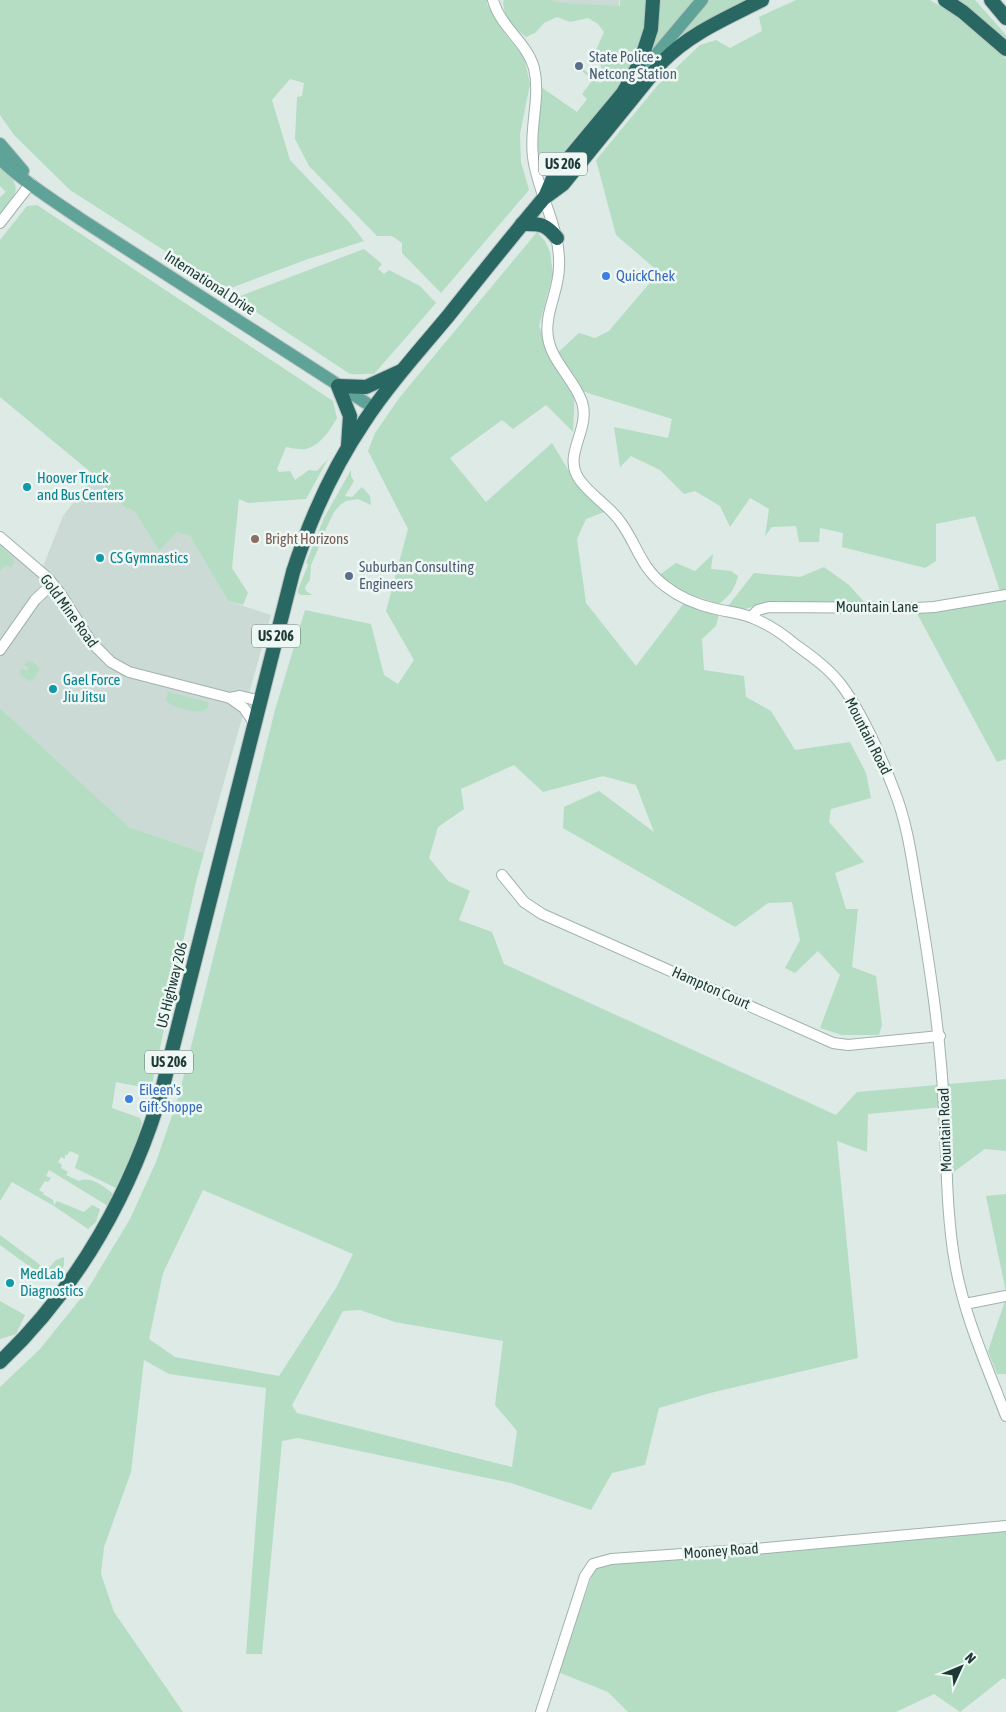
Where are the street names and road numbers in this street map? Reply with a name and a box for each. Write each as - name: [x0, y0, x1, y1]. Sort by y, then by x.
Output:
- road number: US 206: [539, 152, 587, 175]
- street label: International Drive: [162, 247, 259, 318]
- street label: Gold Mine Road: [37, 571, 102, 651]
- street label: Mountain Lane: [836, 598, 918, 615]
- road number: US 206: [252, 624, 300, 648]
- street label: Mountain Road: [842, 694, 895, 777]
- street label: US Highway 206: [153, 940, 190, 1030]
- street label: Hampton Court: [669, 963, 753, 1012]
- road number: US 206: [145, 1050, 193, 1074]
- street label: Mountain Road: [935, 1088, 954, 1172]
- street label: Mooney Road: [683, 1539, 759, 1562]

